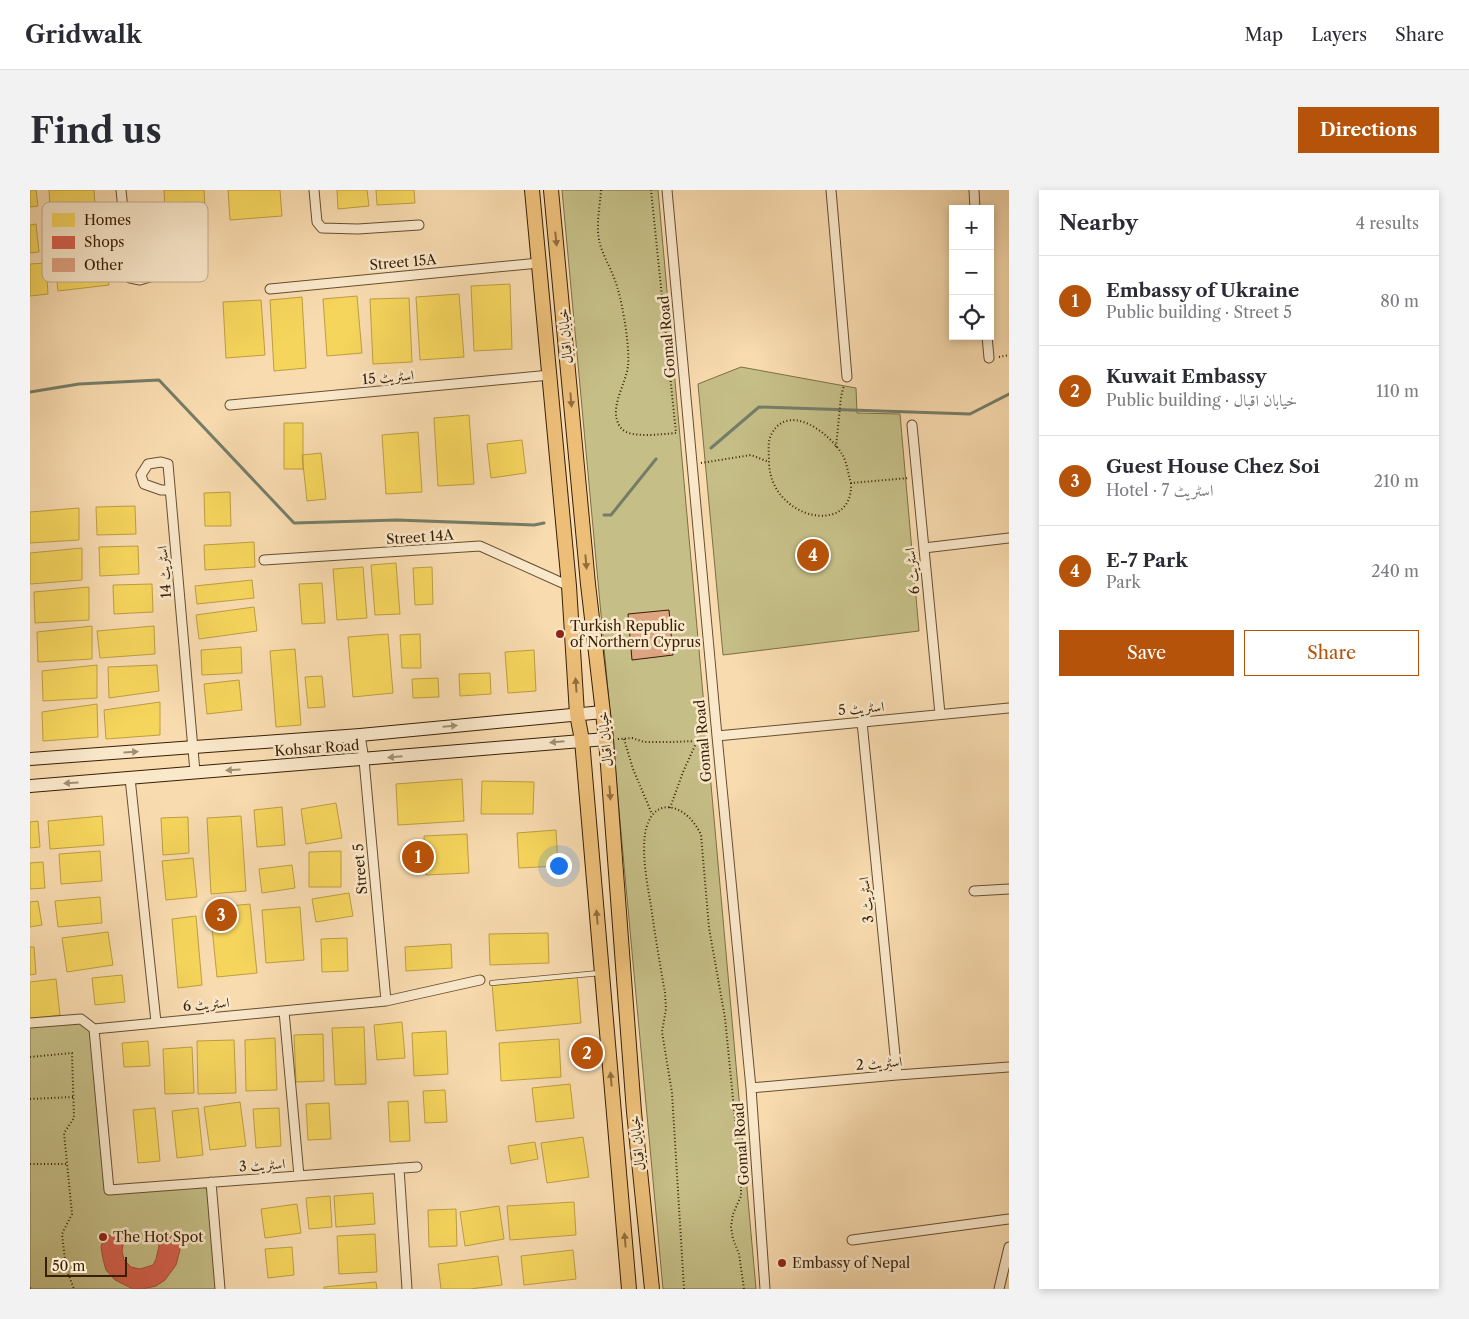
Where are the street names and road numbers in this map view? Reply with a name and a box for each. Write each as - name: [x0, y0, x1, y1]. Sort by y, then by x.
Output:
- street label: Street 15A: [369, 250, 438, 274]
- street label: Gomal Road: [654, 295, 680, 379]
- street label: خیابان اقبال: [554, 308, 576, 364]
- street label: اسٹریٹ 15: [361, 366, 415, 388]
- street label: Street 14A: [386, 526, 455, 548]
- street label: اسٹریٹ 14: [153, 545, 175, 599]
- street label: اسٹریٹ 6: [901, 547, 923, 595]
- street label: اسٹریٹ 5: [837, 697, 885, 719]
- street label: Gomal Road: [690, 699, 716, 783]
- street label: خیابان اقبال: [594, 711, 616, 767]
- street label: Kohsar Road: [274, 736, 361, 760]
- street label: Street 5: [349, 843, 371, 895]
- street label: اسٹریٹ 3: [855, 876, 877, 924]
- street label: اسٹریٹ 6: [182, 993, 230, 1015]
- street label: اسٹریٹ 2: [855, 1052, 903, 1074]
- street label: Gomal Road: [729, 1102, 753, 1186]
- street label: خیابان اقبال: [625, 1114, 649, 1172]
- street label: اسٹریٹ 3: [238, 1154, 286, 1176]

